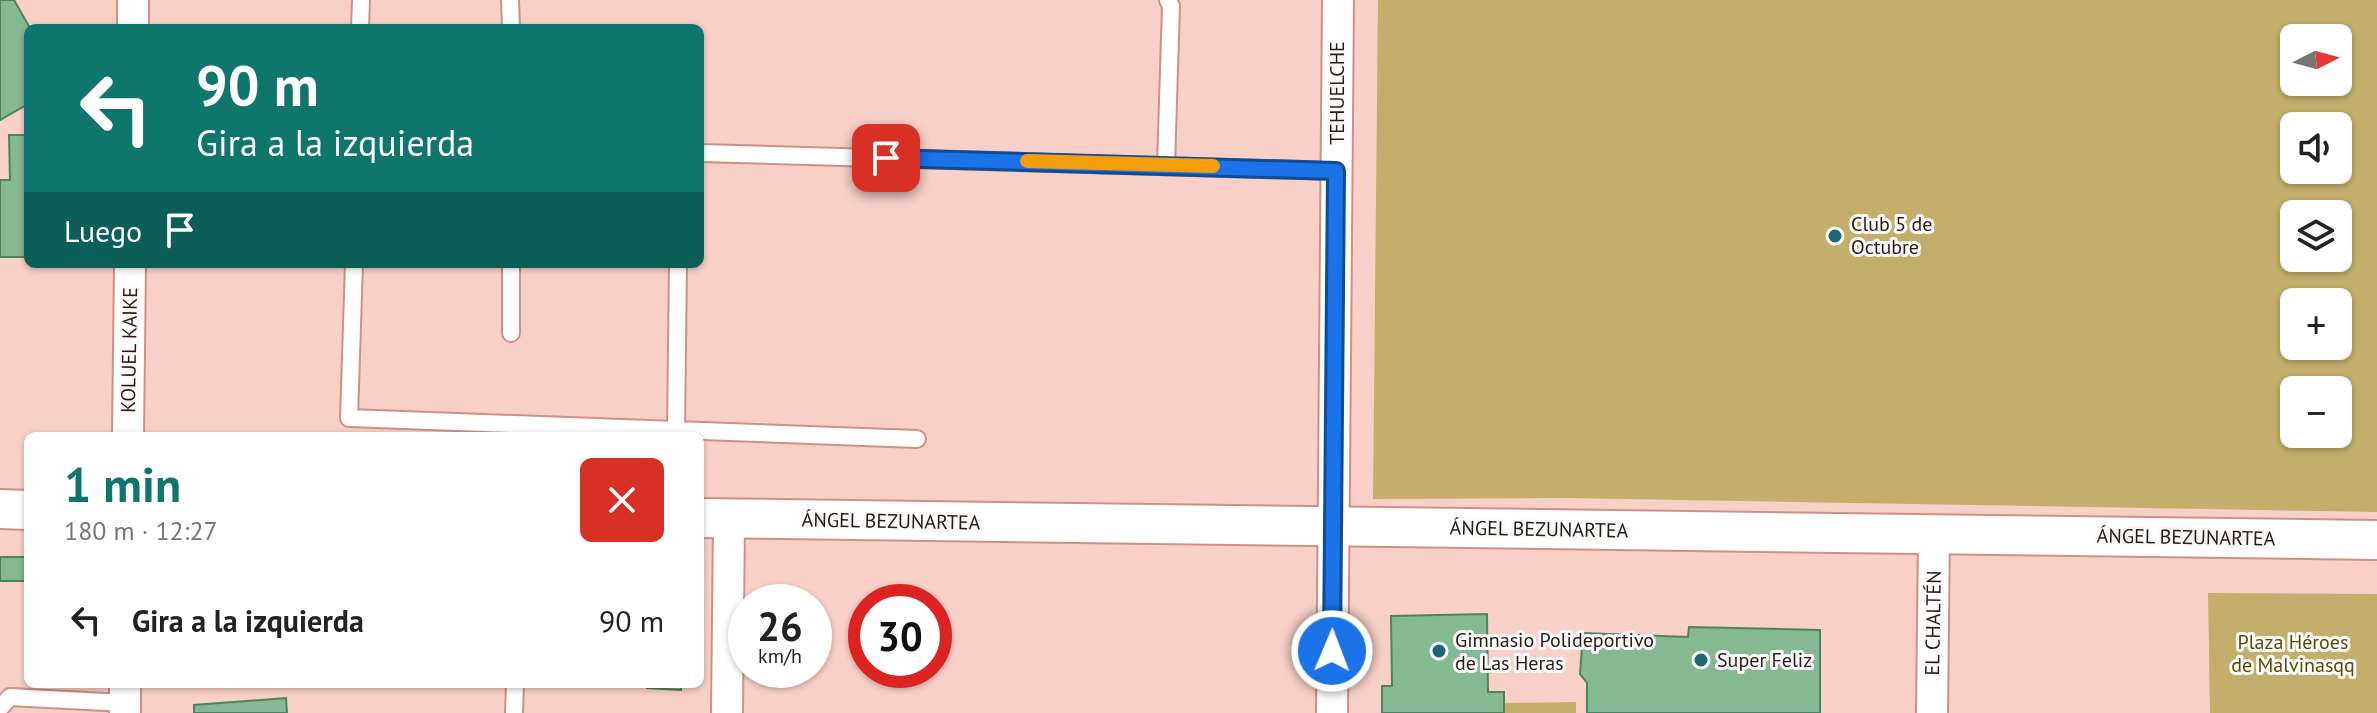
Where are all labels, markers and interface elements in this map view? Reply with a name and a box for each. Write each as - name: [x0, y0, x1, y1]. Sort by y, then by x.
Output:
- north arrow: [2280, 24, 2352, 96]
- map controls: [2280, 24, 2352, 448]
- street label: TEHUELCHE: [1324, 41, 1350, 145]
- text: 90 m: [196, 49, 319, 121]
- icon: left: [64, 56, 168, 160]
- button: sound: [2280, 112, 2352, 184]
- text: Gira a la izquierda: [196, 119, 474, 166]
- pin: [852, 124, 920, 192]
- icon: arrive: [864, 136, 908, 180]
- button: layers: [2280, 200, 2352, 272]
- icon: arrive: [158, 208, 202, 252]
- text: Luego: [64, 211, 142, 250]
- place label: Club 5 de Octubre: [1851, 211, 1932, 260]
- marker: Club 5 de Octubre: [1826, 227, 1844, 245]
- street label: KOLUEL KAIKE: [115, 287, 143, 413]
- button: +: [2280, 288, 2352, 360]
- button: −: [2280, 376, 2352, 448]
- text: 1 min: [64, 453, 181, 515]
- button: close: [580, 458, 664, 542]
- street label: ÁNGEL BEZUNARTEA: [801, 506, 981, 536]
- text: 180 m · 12:27: [64, 514, 218, 547]
- street label: ÁNGEL BEZUNARTEA: [1449, 514, 1629, 544]
- street label: ÁNGEL BEZUNARTEA: [2096, 522, 2276, 552]
- street label: EL CHALTÉN: [1919, 570, 1947, 676]
- speed limit sign: 30: [848, 584, 952, 688]
- icon: left: [64, 598, 108, 642]
- text: 26: [757, 600, 803, 652]
- text: Gira a la izquierda: [132, 601, 364, 640]
- text: 90 m: [599, 601, 664, 640]
- position arrow: [1290, 609, 1374, 693]
- place label: Gimnasio Polideportivo de Las Heras: [1455, 627, 1654, 676]
- park label: Plaza Héroes de Malvinasqq: [2231, 629, 2355, 678]
- marker: Gimnasio Polideportivo de Las Heras: [1430, 642, 1448, 660]
- text: km/h: [758, 643, 802, 669]
- place label: Super Feliz: [1717, 647, 1812, 673]
- marker: Super Feliz: [1692, 651, 1710, 669]

